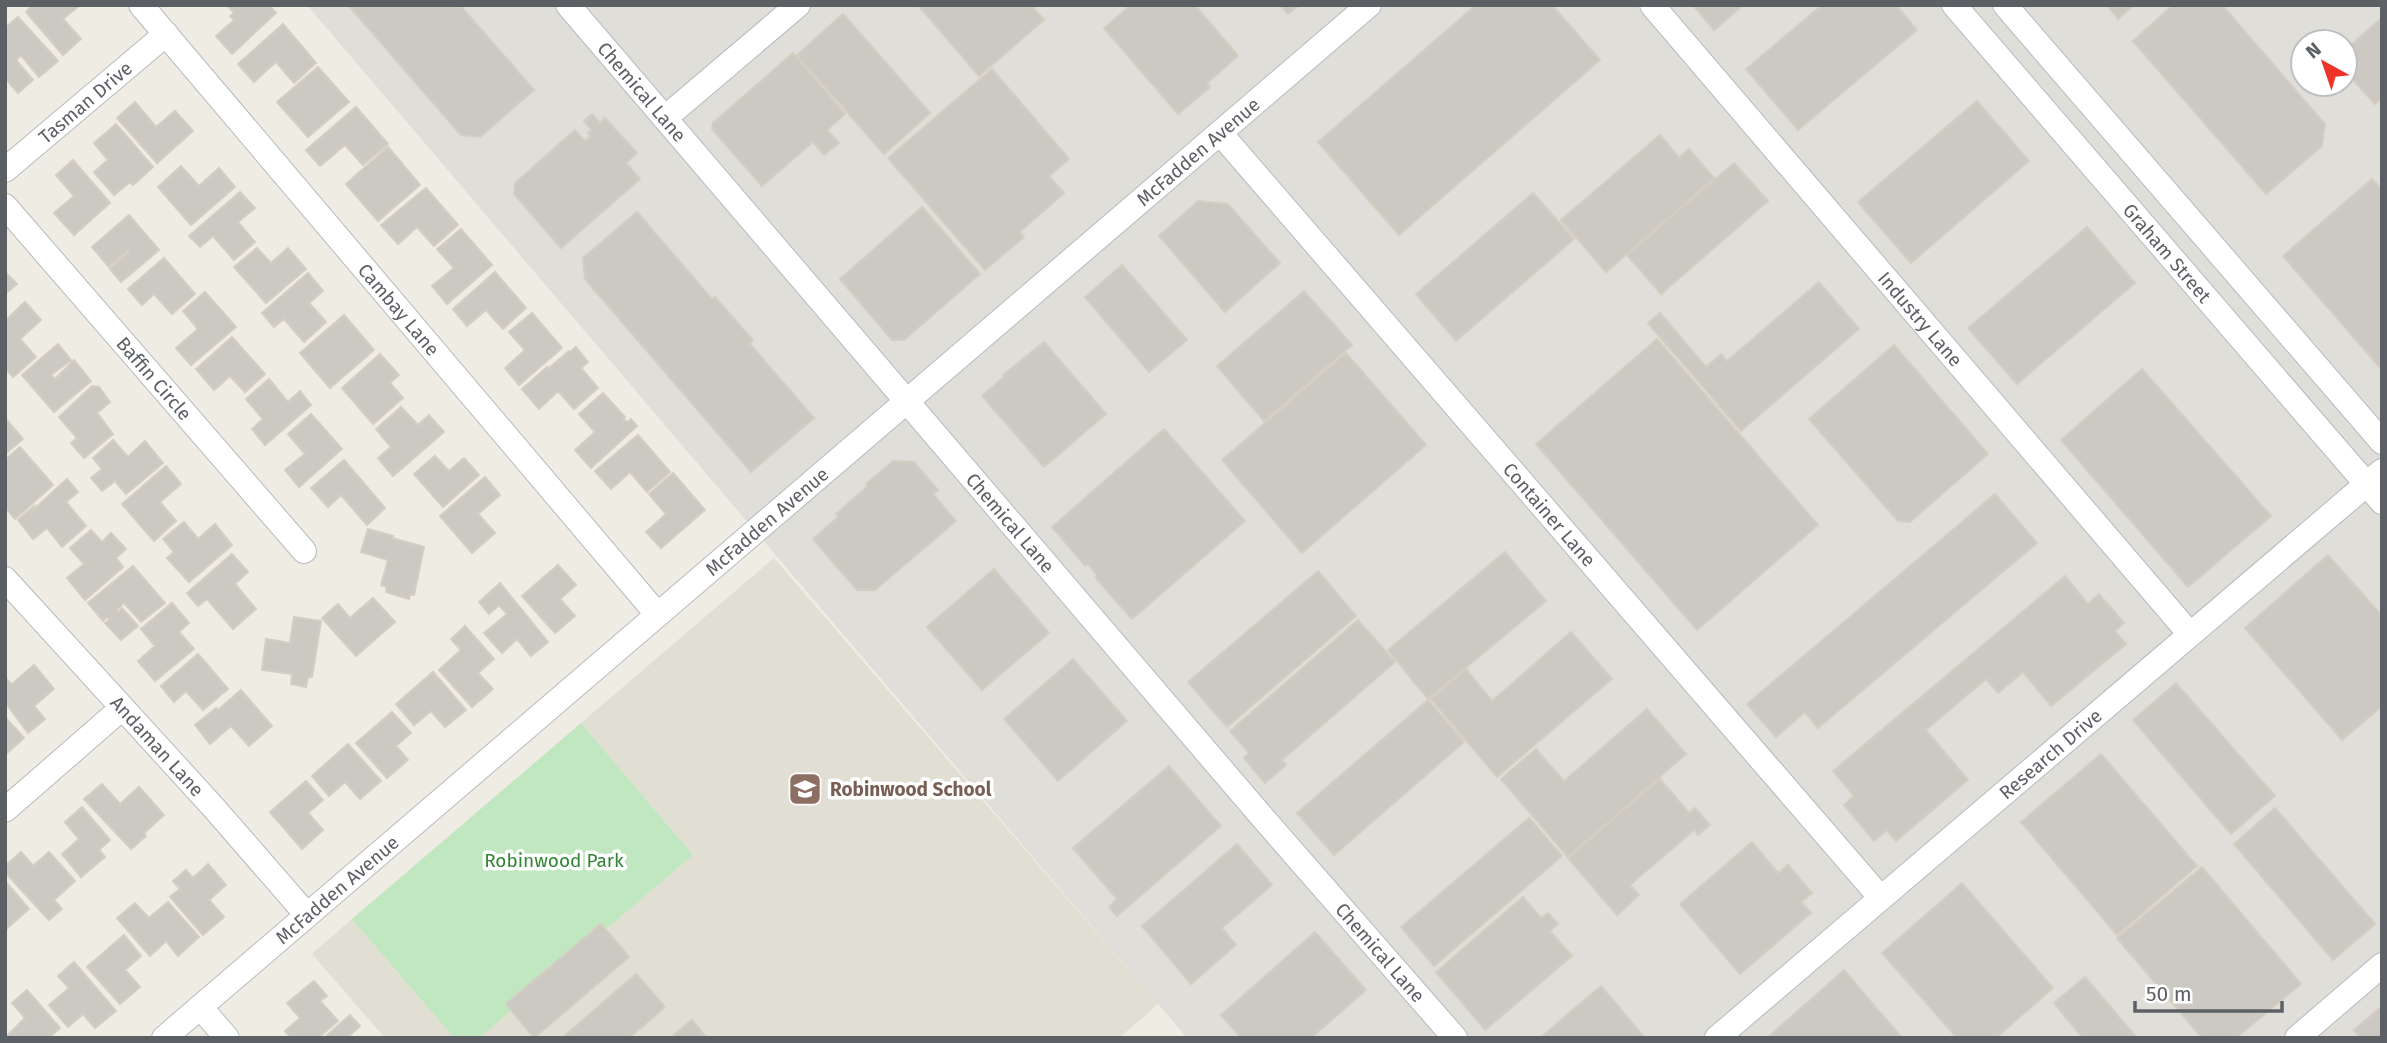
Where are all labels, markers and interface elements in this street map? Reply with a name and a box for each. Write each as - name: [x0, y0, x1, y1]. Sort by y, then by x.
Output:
- north arrow: [2289, 28, 2359, 98]
- street label: Chemical Lane: [593, 37, 691, 146]
- text: N: [2301, 37, 2326, 63]
- street label: Tasman Drive: [34, 56, 137, 148]
- street label: McFadden Avenue: [1132, 92, 1264, 211]
- street label: Graham Street: [2118, 199, 2216, 307]
- street label: Cambay Lane: [353, 259, 444, 360]
- street label: Industry Lane: [1873, 267, 1967, 371]
- street label: Baffin Circle: [112, 332, 197, 425]
- street label: Container Lane: [1498, 458, 1601, 571]
- street label: McFadden Avenue: [701, 462, 833, 580]
- street label: Chemical Lane: [961, 468, 1060, 577]
- street label: Andaman Lane: [106, 691, 209, 801]
- street label: Research Drive: [1994, 704, 2106, 804]
- school or university icon: Robinwood School: [786, 770, 824, 808]
- place label: Robinwood School: [830, 778, 992, 801]
- street label: McFadden Avenue: [271, 830, 403, 949]
- park label: Robinwood Park: [484, 849, 624, 872]
- street label: Chemical Lane: [1331, 898, 1430, 1007]
- scale bar: [2135, 970, 2282, 1014]
- text: 50 m: [2146, 981, 2192, 1007]

